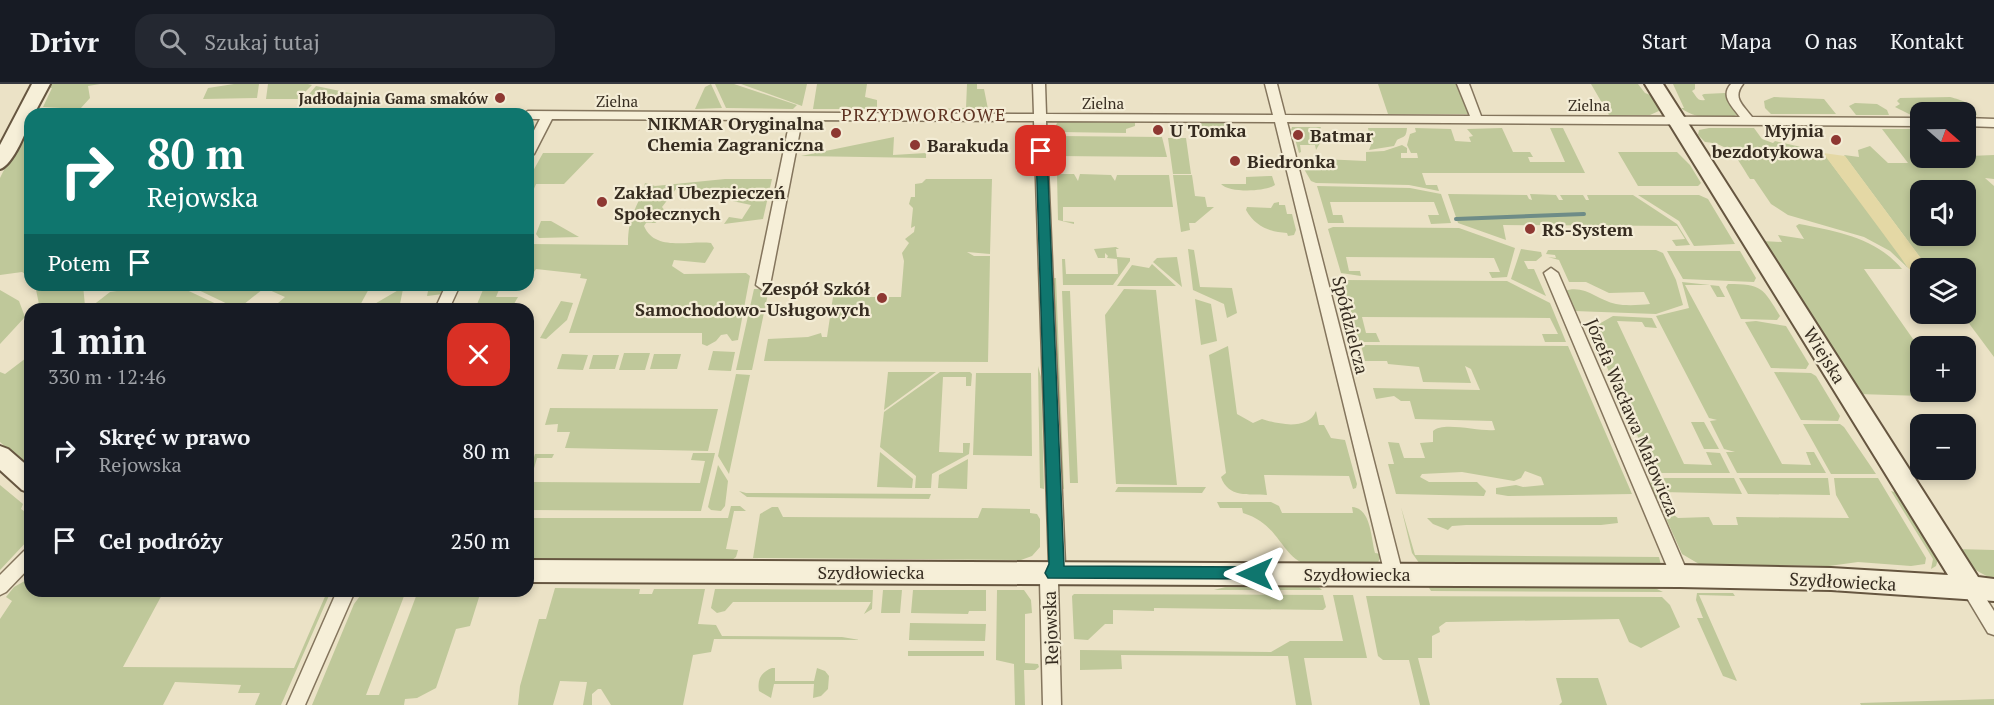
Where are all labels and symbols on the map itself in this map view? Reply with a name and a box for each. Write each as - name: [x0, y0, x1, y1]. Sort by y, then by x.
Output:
- place label: Jadłodajnia Gama smaków: [299, 88, 488, 108]
- marker: Jadłodajnia Gama smaków: [493, 91, 507, 105]
- street label: Zielna: [596, 91, 639, 111]
- street label: Zielna: [1082, 93, 1125, 113]
- street label: Zielna: [1568, 95, 1611, 115]
- district label: PRZYDWORCOWE: [841, 102, 1007, 126]
- north arrow: [1910, 102, 1976, 168]
- place label: NIKMAR Oryginalna Chemia Zagraniczna: [647, 111, 824, 156]
- place label: U Tomka: [1170, 118, 1247, 142]
- place label: Myjnia bezdotykowa: [1711, 118, 1824, 163]
- marker: U Tomka: [1151, 123, 1165, 137]
- place label: Batmar: [1310, 123, 1374, 147]
- pin: [1015, 125, 1066, 176]
- marker: NIKMAR Oryginalna Chemia Zagraniczna: [829, 126, 843, 140]
- marker: Batmar: [1291, 128, 1305, 142]
- place label: Barakuda: [927, 133, 1009, 157]
- marker: Myjnia bezdotykowa: [1829, 133, 1843, 147]
- marker: Barakuda: [908, 138, 922, 152]
- place label: Biedronka: [1247, 149, 1336, 173]
- marker: Biedronka: [1228, 154, 1242, 168]
- place label: Zakład Ubezpieczeń Społecznych: [614, 180, 786, 225]
- marker: Zakład Ubezpieczeń Społecznych: [595, 195, 609, 209]
- place label: RS-System: [1542, 217, 1634, 241]
- marker: RS-System: [1523, 222, 1537, 236]
- street label: Spółdzielcza: [1327, 273, 1375, 377]
- place label: Zespół Szkół Samochodowo-Usługowych: [635, 276, 870, 321]
- marker: Zespół Szkół Samochodowo-Usługowych: [875, 291, 889, 305]
- street label: Józefa Wacława Małowicza: [1580, 315, 1686, 519]
- street label: Wiejska: [1798, 322, 1852, 388]
- position arrow: [1223, 542, 1287, 606]
- street label: Szydłowiecka: [817, 560, 925, 584]
- street label: Szydłowiecka: [1303, 562, 1411, 586]
- street label: Szydłowiecka: [1789, 566, 1897, 596]
- street label: Rejowska: [1037, 590, 1063, 666]

